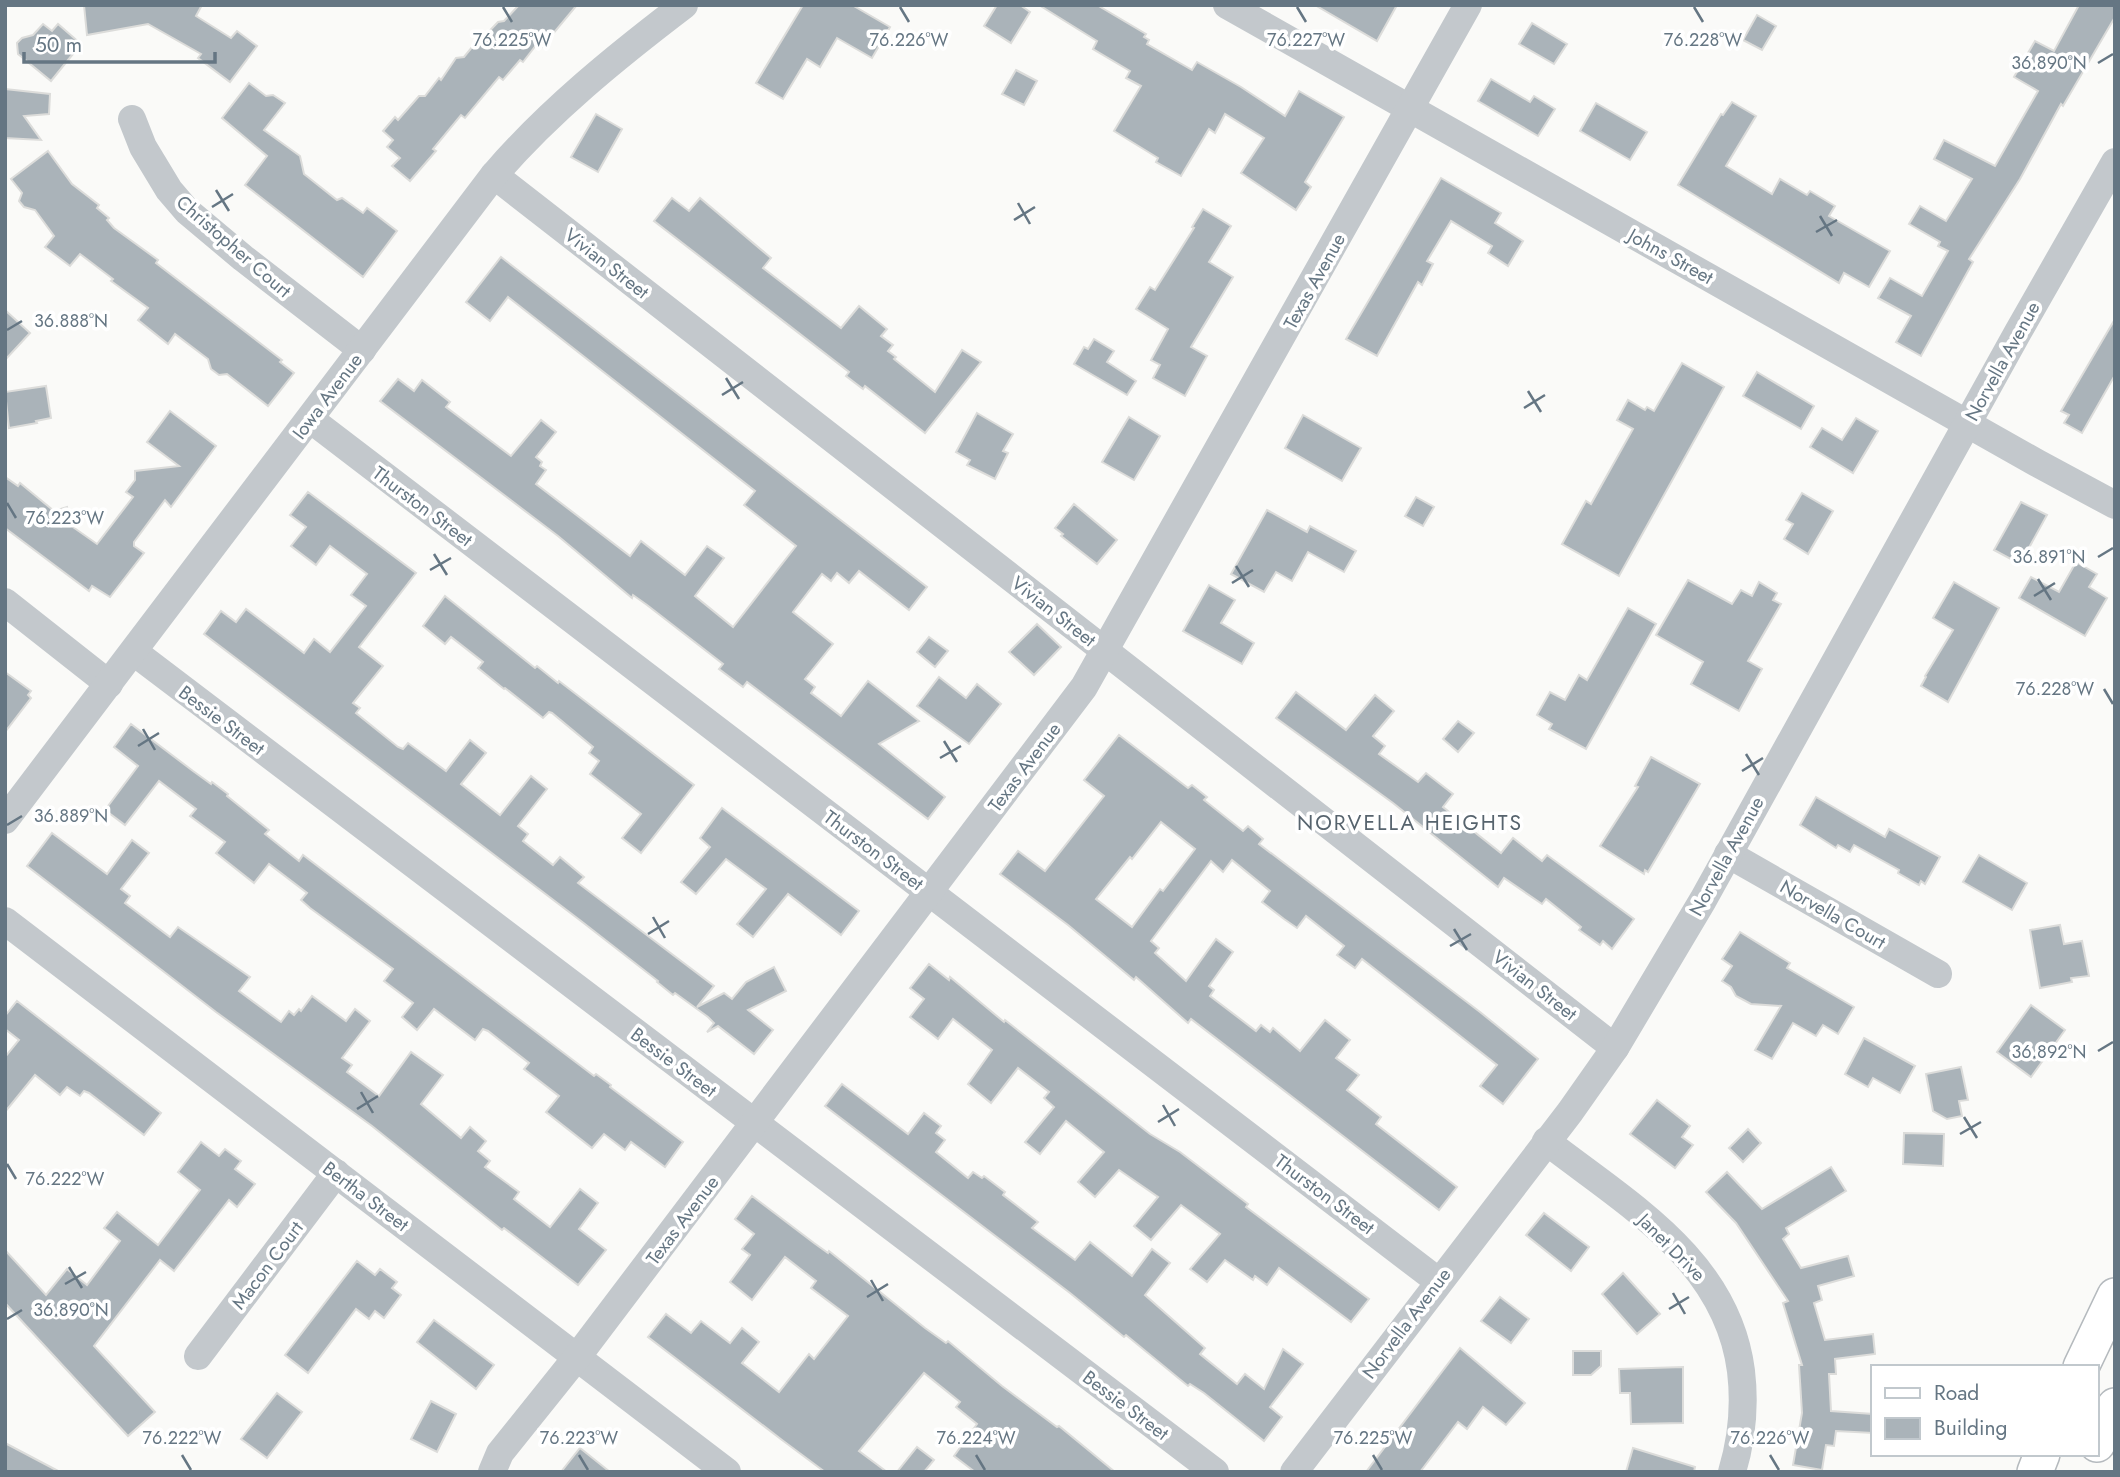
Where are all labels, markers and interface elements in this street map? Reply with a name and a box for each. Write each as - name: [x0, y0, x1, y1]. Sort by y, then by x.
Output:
- scale bar: [24, 21, 215, 65]
- text: 76.225°W: [473, 27, 552, 53]
- text: 76.226°W: [870, 27, 949, 53]
- text: 76.227°W: [1267, 27, 1345, 53]
- text: 76.228°W: [1664, 27, 1742, 53]
- text: 50 m: [35, 30, 82, 60]
- text: 36.890°N: [2011, 50, 2087, 76]
- street label: Christopher Court: [170, 189, 297, 304]
- street label: Johns Street: [1621, 220, 1719, 291]
- street label: Vivian Street: [559, 222, 655, 305]
- street label: Texas Avenue: [1277, 228, 1352, 334]
- street label: Norvella Avenue: [1958, 296, 2047, 426]
- text: 36.888°N: [34, 308, 108, 334]
- street label: Iowa Avenue: [286, 347, 369, 445]
- street label: Thurston Street: [367, 460, 479, 553]
- text: 76.223°W: [26, 505, 104, 531]
- text: 36.891°N: [2013, 544, 2085, 570]
- street label: Vivian Street: [1006, 570, 1102, 653]
- text: 76.228°W: [2016, 676, 2094, 702]
- street label: Bessie Street: [173, 679, 271, 762]
- street label: Texas Avenue: [982, 717, 1067, 818]
- street label: Norvella Avenue: [1682, 791, 1771, 921]
- text: 36.889°N: [34, 803, 108, 829]
- street label: Thurston Street: [818, 804, 930, 897]
- district label: NORVELLA HEIGHTS: [1297, 808, 1523, 838]
- street label: Norvella Court: [1775, 873, 1891, 956]
- street label: Vivian Street: [1487, 944, 1583, 1027]
- street label: Bessie Street: [625, 1021, 723, 1104]
- text: 36.892°N: [2012, 1039, 2087, 1065]
- street label: Thurston Street: [1269, 1148, 1381, 1241]
- street label: Bertha Street: [317, 1155, 415, 1238]
- text: 76.222°W: [26, 1166, 105, 1192]
- street label: Texas Avenue: [640, 1170, 725, 1271]
- street label: Janet Drive: [1630, 1205, 1712, 1287]
- street label: Macon Court: [225, 1215, 310, 1315]
- street label: Norvella Avenue: [1356, 1262, 1457, 1384]
- text: 36.890°N: [33, 1297, 109, 1323]
- street label: Bessie Street: [1077, 1364, 1175, 1447]
- legend: [1871, 1365, 2099, 1456]
- text: Road: [1934, 1378, 1979, 1408]
- text: Building: [1934, 1413, 2007, 1443]
- text: 76.222°W: [143, 1425, 222, 1451]
- text: 76.223°W: [540, 1425, 618, 1451]
- text: 76.224°W: [936, 1425, 1016, 1451]
- text: 76.225°W: [1334, 1425, 1413, 1451]
- text: 76.226°W: [1731, 1425, 1810, 1451]

